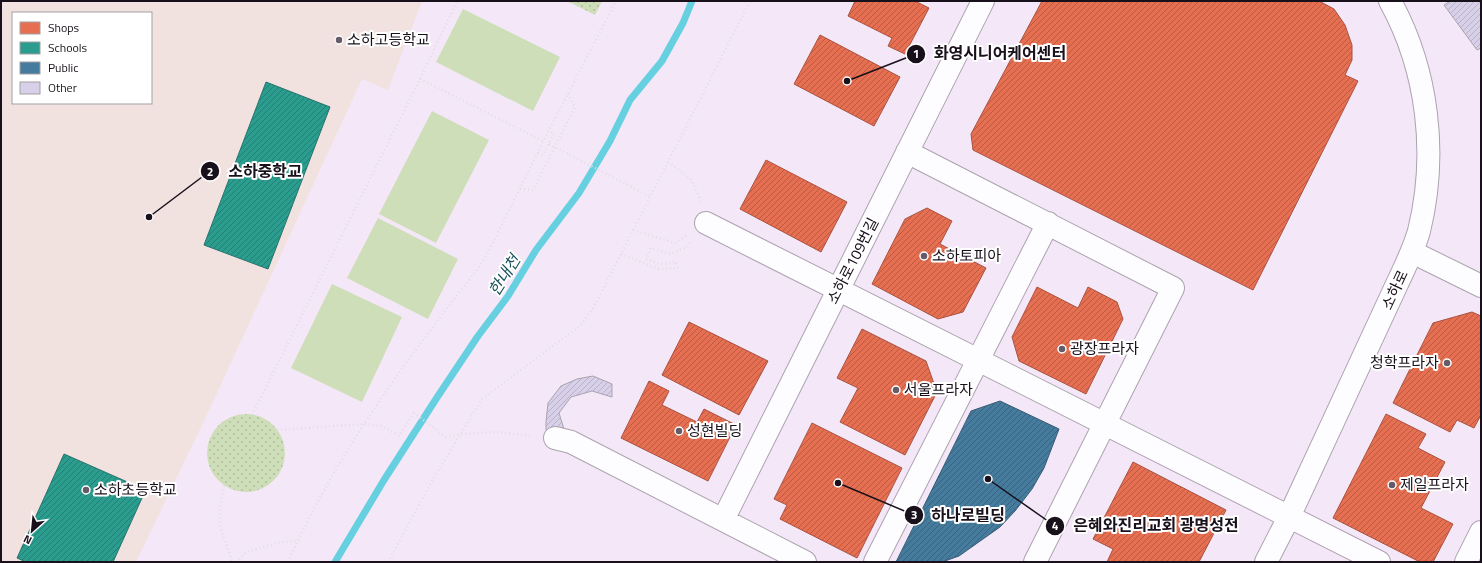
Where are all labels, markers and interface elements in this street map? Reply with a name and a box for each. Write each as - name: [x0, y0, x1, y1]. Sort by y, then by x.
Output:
- legend: [12, 12, 152, 104]
- text: Shops: [48, 18, 80, 37]
- place label: 소하고등학교: [347, 28, 430, 51]
- marker: 소하고등학교: [334, 35, 344, 45]
- text: Schools: [48, 38, 88, 57]
- callout: 화영시니어케어센터: [906, 40, 1074, 68]
- text: 화영시니어케어센터: [934, 41, 1066, 65]
- text: 1: [913, 44, 919, 63]
- text: Public: [48, 58, 78, 77]
- text: Other: [48, 78, 77, 97]
- callout: 소하중학교: [200, 157, 310, 185]
- text: 소하중학교: [228, 159, 302, 183]
- text: 2: [207, 162, 213, 181]
- street label: 소하로109번길: [821, 214, 884, 308]
- place label: 소하토피아: [932, 244, 1001, 267]
- water label: 한내천: [482, 248, 527, 300]
- marker: 소하토피아: [919, 251, 929, 261]
- street label: 소하로: [1375, 266, 1414, 313]
- place label: 광장프라자: [1070, 337, 1139, 360]
- marker: 광장프라자: [1057, 344, 1067, 354]
- place label: 청학프라자: [1370, 351, 1439, 374]
- marker: 청학프라자: [1442, 358, 1452, 368]
- place label: 서울프라자: [904, 378, 973, 401]
- marker: 서울프라자: [891, 385, 901, 395]
- place label: 성현빌딩: [687, 419, 742, 442]
- marker: 성현빌딩: [674, 426, 684, 436]
- place label: 제일프라자: [1400, 473, 1469, 496]
- place label: 소하초등학교: [94, 478, 177, 501]
- marker: 제일프라자: [1387, 480, 1397, 490]
- marker: 소하초등학교: [81, 485, 91, 495]
- callout: 하나로빌딩: [904, 501, 1013, 529]
- text: 하나로빌딩: [931, 503, 1005, 527]
- text: 3: [911, 505, 917, 524]
- north arrow: [12, 511, 52, 551]
- callout: 은혜와진리교회 광명성전: [1045, 512, 1247, 540]
- text: 은혜와진리교회 광명성전: [1073, 513, 1239, 537]
- text: 4: [1052, 516, 1059, 535]
- text: N: [20, 531, 34, 549]

